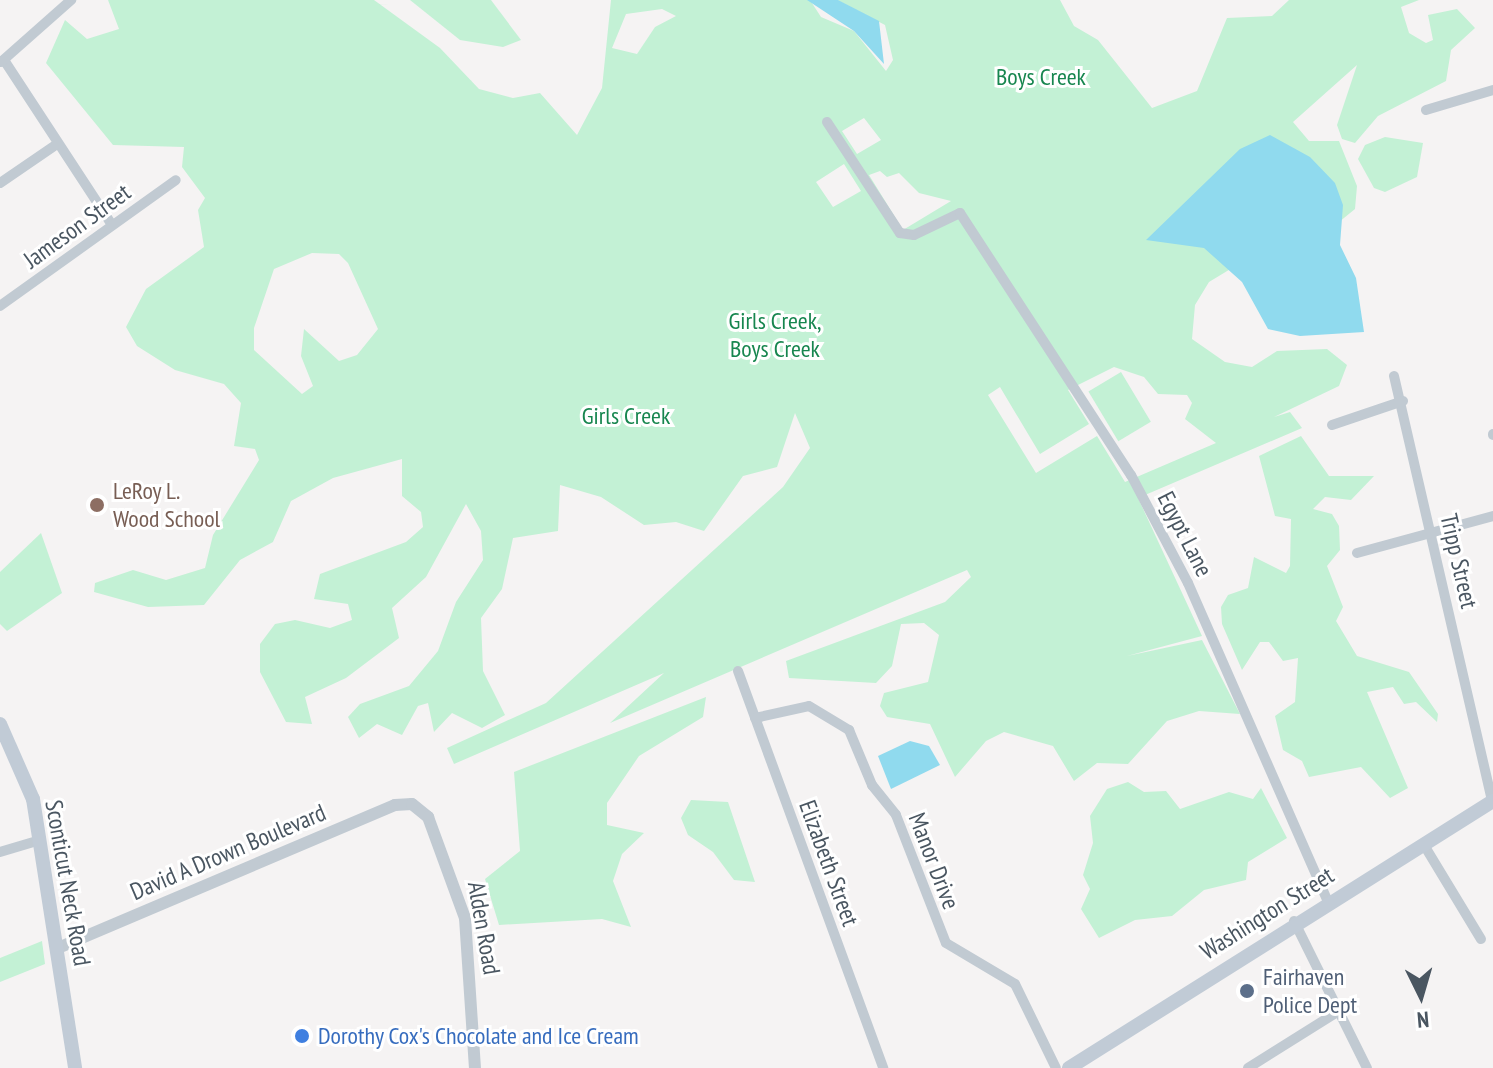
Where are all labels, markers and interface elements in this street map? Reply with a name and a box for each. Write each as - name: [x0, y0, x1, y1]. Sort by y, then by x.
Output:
- park label: Boys Creek: [996, 63, 1086, 91]
- street label: Jameson Street: [18, 178, 136, 274]
- park label: Girls Creek, Boys Creek: [728, 307, 822, 363]
- park label: Girls Creek: [582, 402, 670, 430]
- place label: LeRoy L. Wood School: [113, 477, 220, 533]
- street label: Egypt Lane: [1151, 487, 1219, 581]
- marker: LeRoy L. Wood School: [88, 496, 106, 514]
- street label: Tripp Street: [1434, 511, 1484, 611]
- street label: Elizabeth Street: [793, 796, 865, 930]
- street label: Sconticut Neck Road: [39, 798, 97, 968]
- street label: David A Drown Boulevard: [125, 798, 331, 906]
- street label: Manor Drive: [902, 809, 966, 913]
- street label: Washington Street: [1195, 861, 1339, 965]
- street label: Alden Road: [462, 879, 506, 977]
- north arrow: [1381, 956, 1461, 1036]
- place label: Fairhaven Police Dept: [1263, 963, 1357, 1019]
- marker: Fairhaven Police Dept: [1238, 982, 1256, 1000]
- text: N: [1416, 1005, 1430, 1034]
- place label: Dorothy Cox's Chocolate and Ice Cream: [318, 1022, 639, 1050]
- marker: Dorothy Cox's Chocolate and Ice Cream: [293, 1027, 311, 1045]

